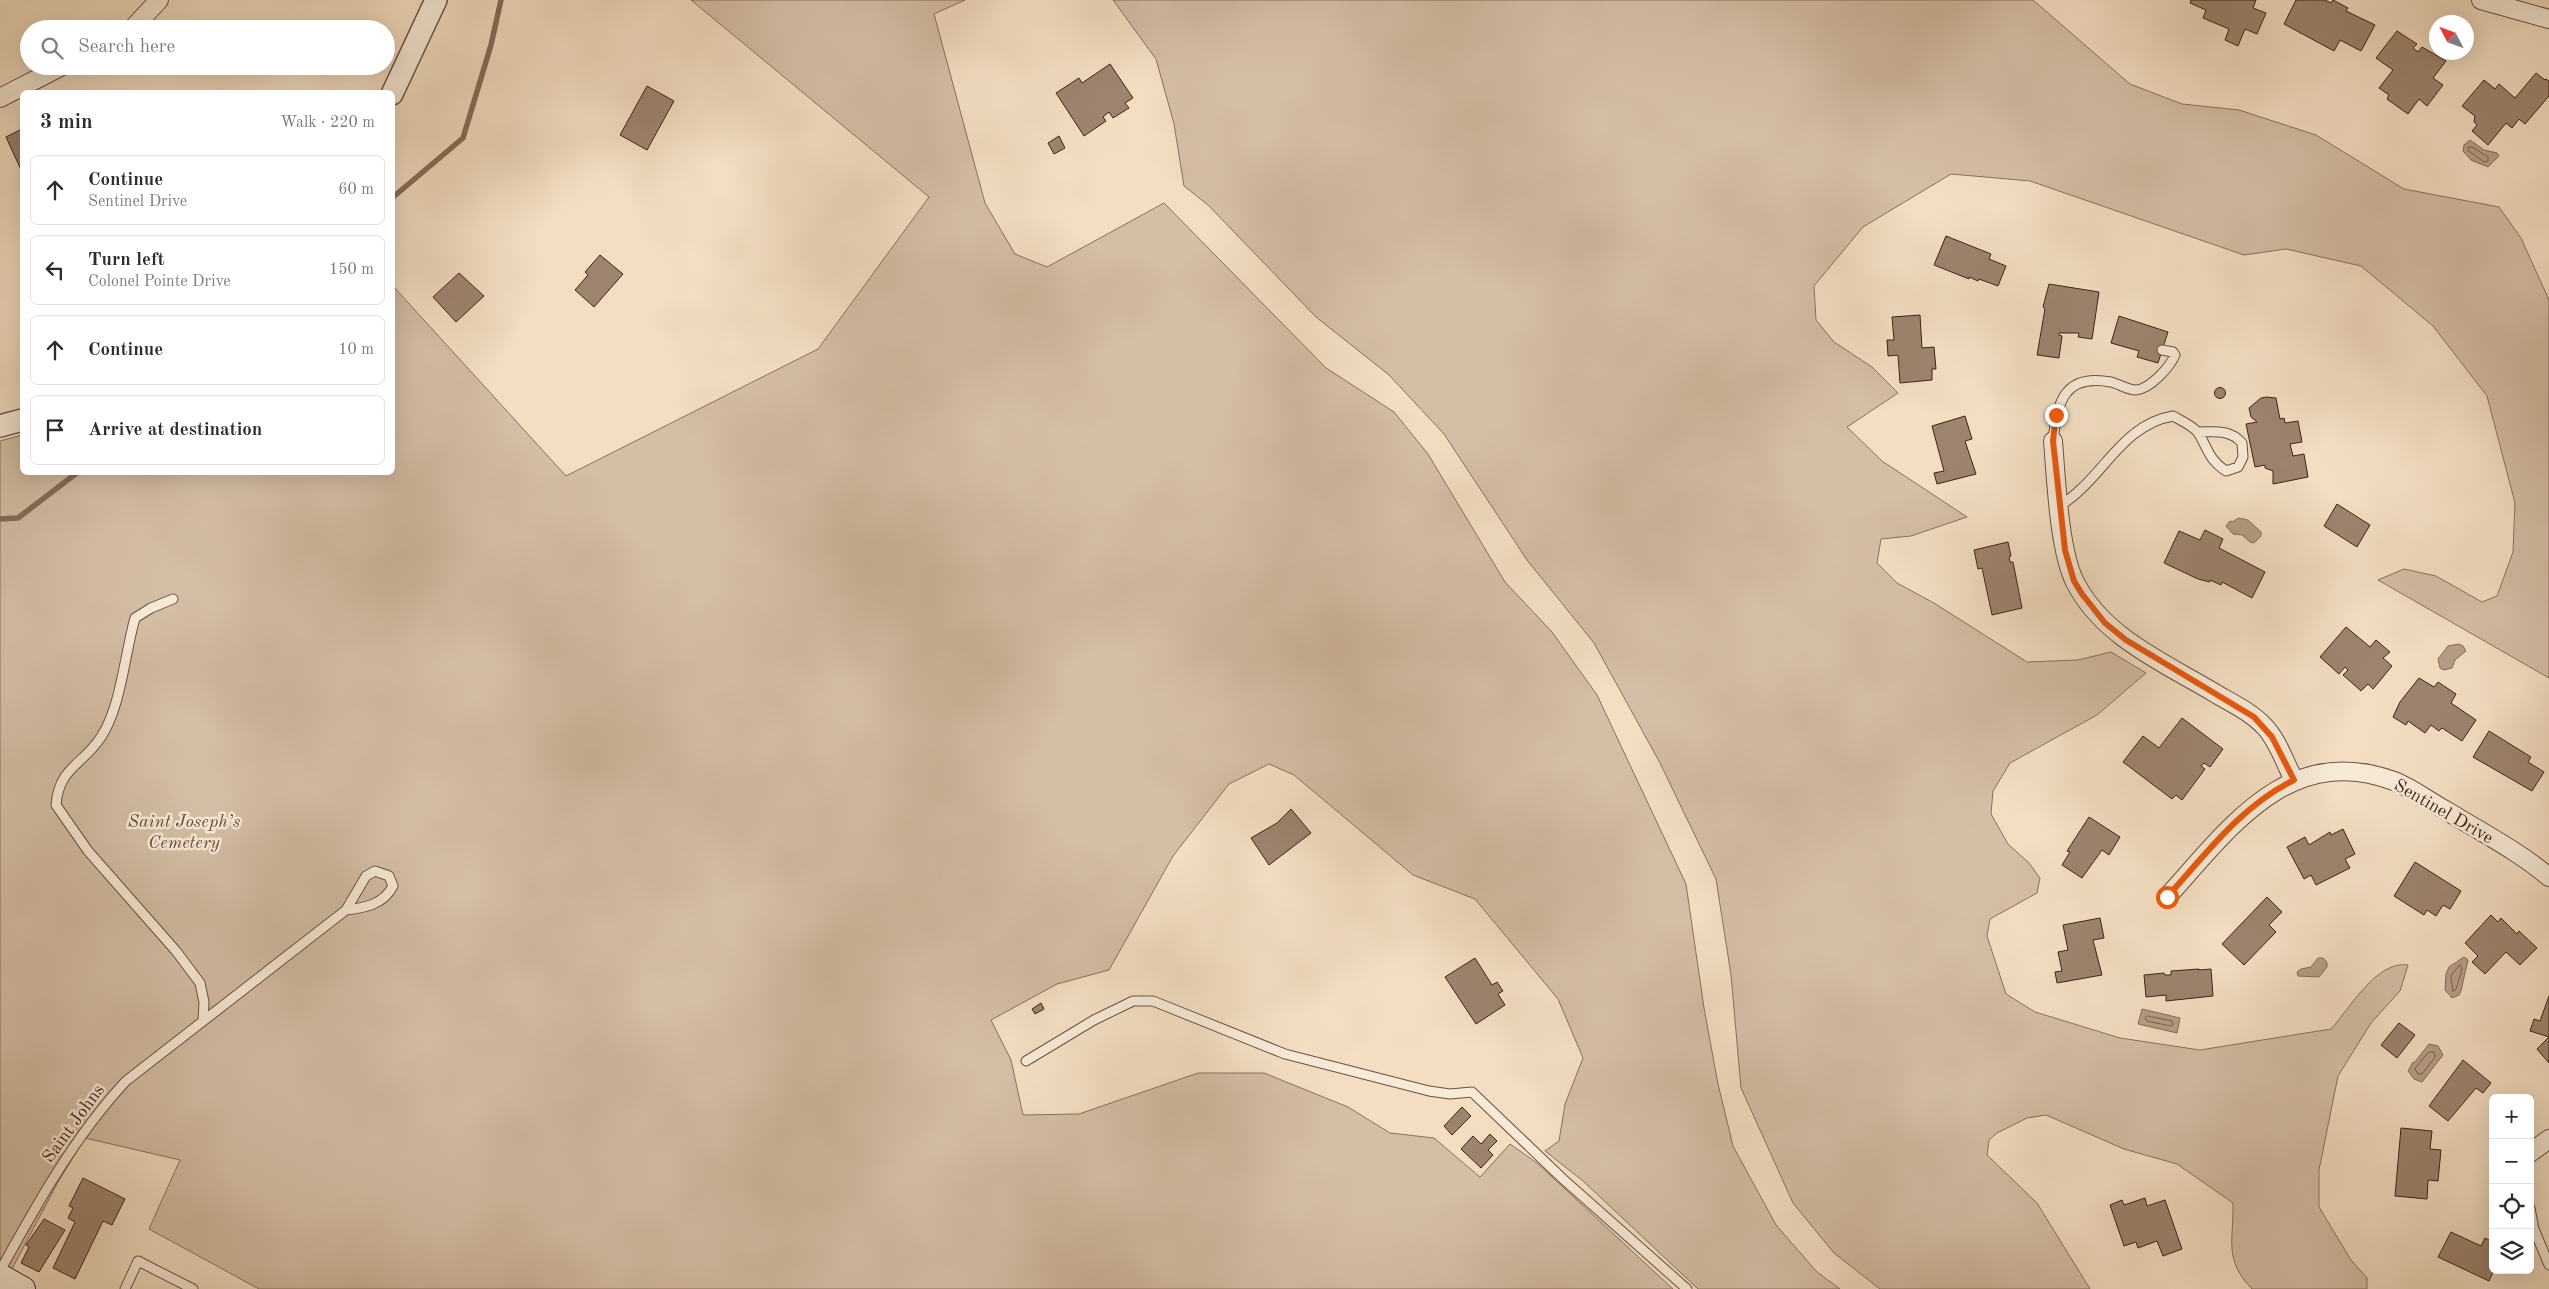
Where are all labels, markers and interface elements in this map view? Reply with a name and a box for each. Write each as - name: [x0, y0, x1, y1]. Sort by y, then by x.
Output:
- north arrow: [2429, 15, 2474, 60]
- search box: [20, 20, 395, 75]
- icon: search: [38, 34, 66, 62]
- text: Search here: [78, 38, 175, 57]
- text: 3 min: [40, 112, 93, 133]
- text: Walk · 220 m: [280, 115, 375, 131]
- text: Continue: [88, 171, 163, 190]
- icon: ahead: [41, 176, 69, 204]
- text: 60 m: [338, 182, 374, 198]
- text: Sentinel Drive: [88, 194, 187, 210]
- text: Turn left: [88, 251, 165, 270]
- icon: left: [41, 256, 69, 284]
- text: 150 m: [329, 262, 374, 278]
- text: Colonel Pointe Drive: [88, 274, 231, 290]
- icon: ahead: [41, 336, 69, 364]
- text: Continue: [88, 341, 163, 360]
- text: 10 m: [338, 342, 374, 358]
- route end: [2045, 404, 2068, 427]
- icon: arrive: [41, 416, 69, 444]
- text: Arrive at destination: [88, 421, 262, 440]
- street label: Sentinel Drive: [2391, 776, 2496, 848]
- park label: Saint Joseph’s Cemetery: [128, 813, 241, 852]
- route start: [2156, 886, 2179, 909]
- street label: Saint Johns: [40, 1081, 108, 1166]
- map controls: [2489, 1094, 2534, 1274]
- button: +: [2489, 1094, 2534, 1139]
- button: −: [2489, 1139, 2534, 1184]
- button: locate: [2489, 1184, 2534, 1229]
- button: layers: [2489, 1229, 2534, 1274]

